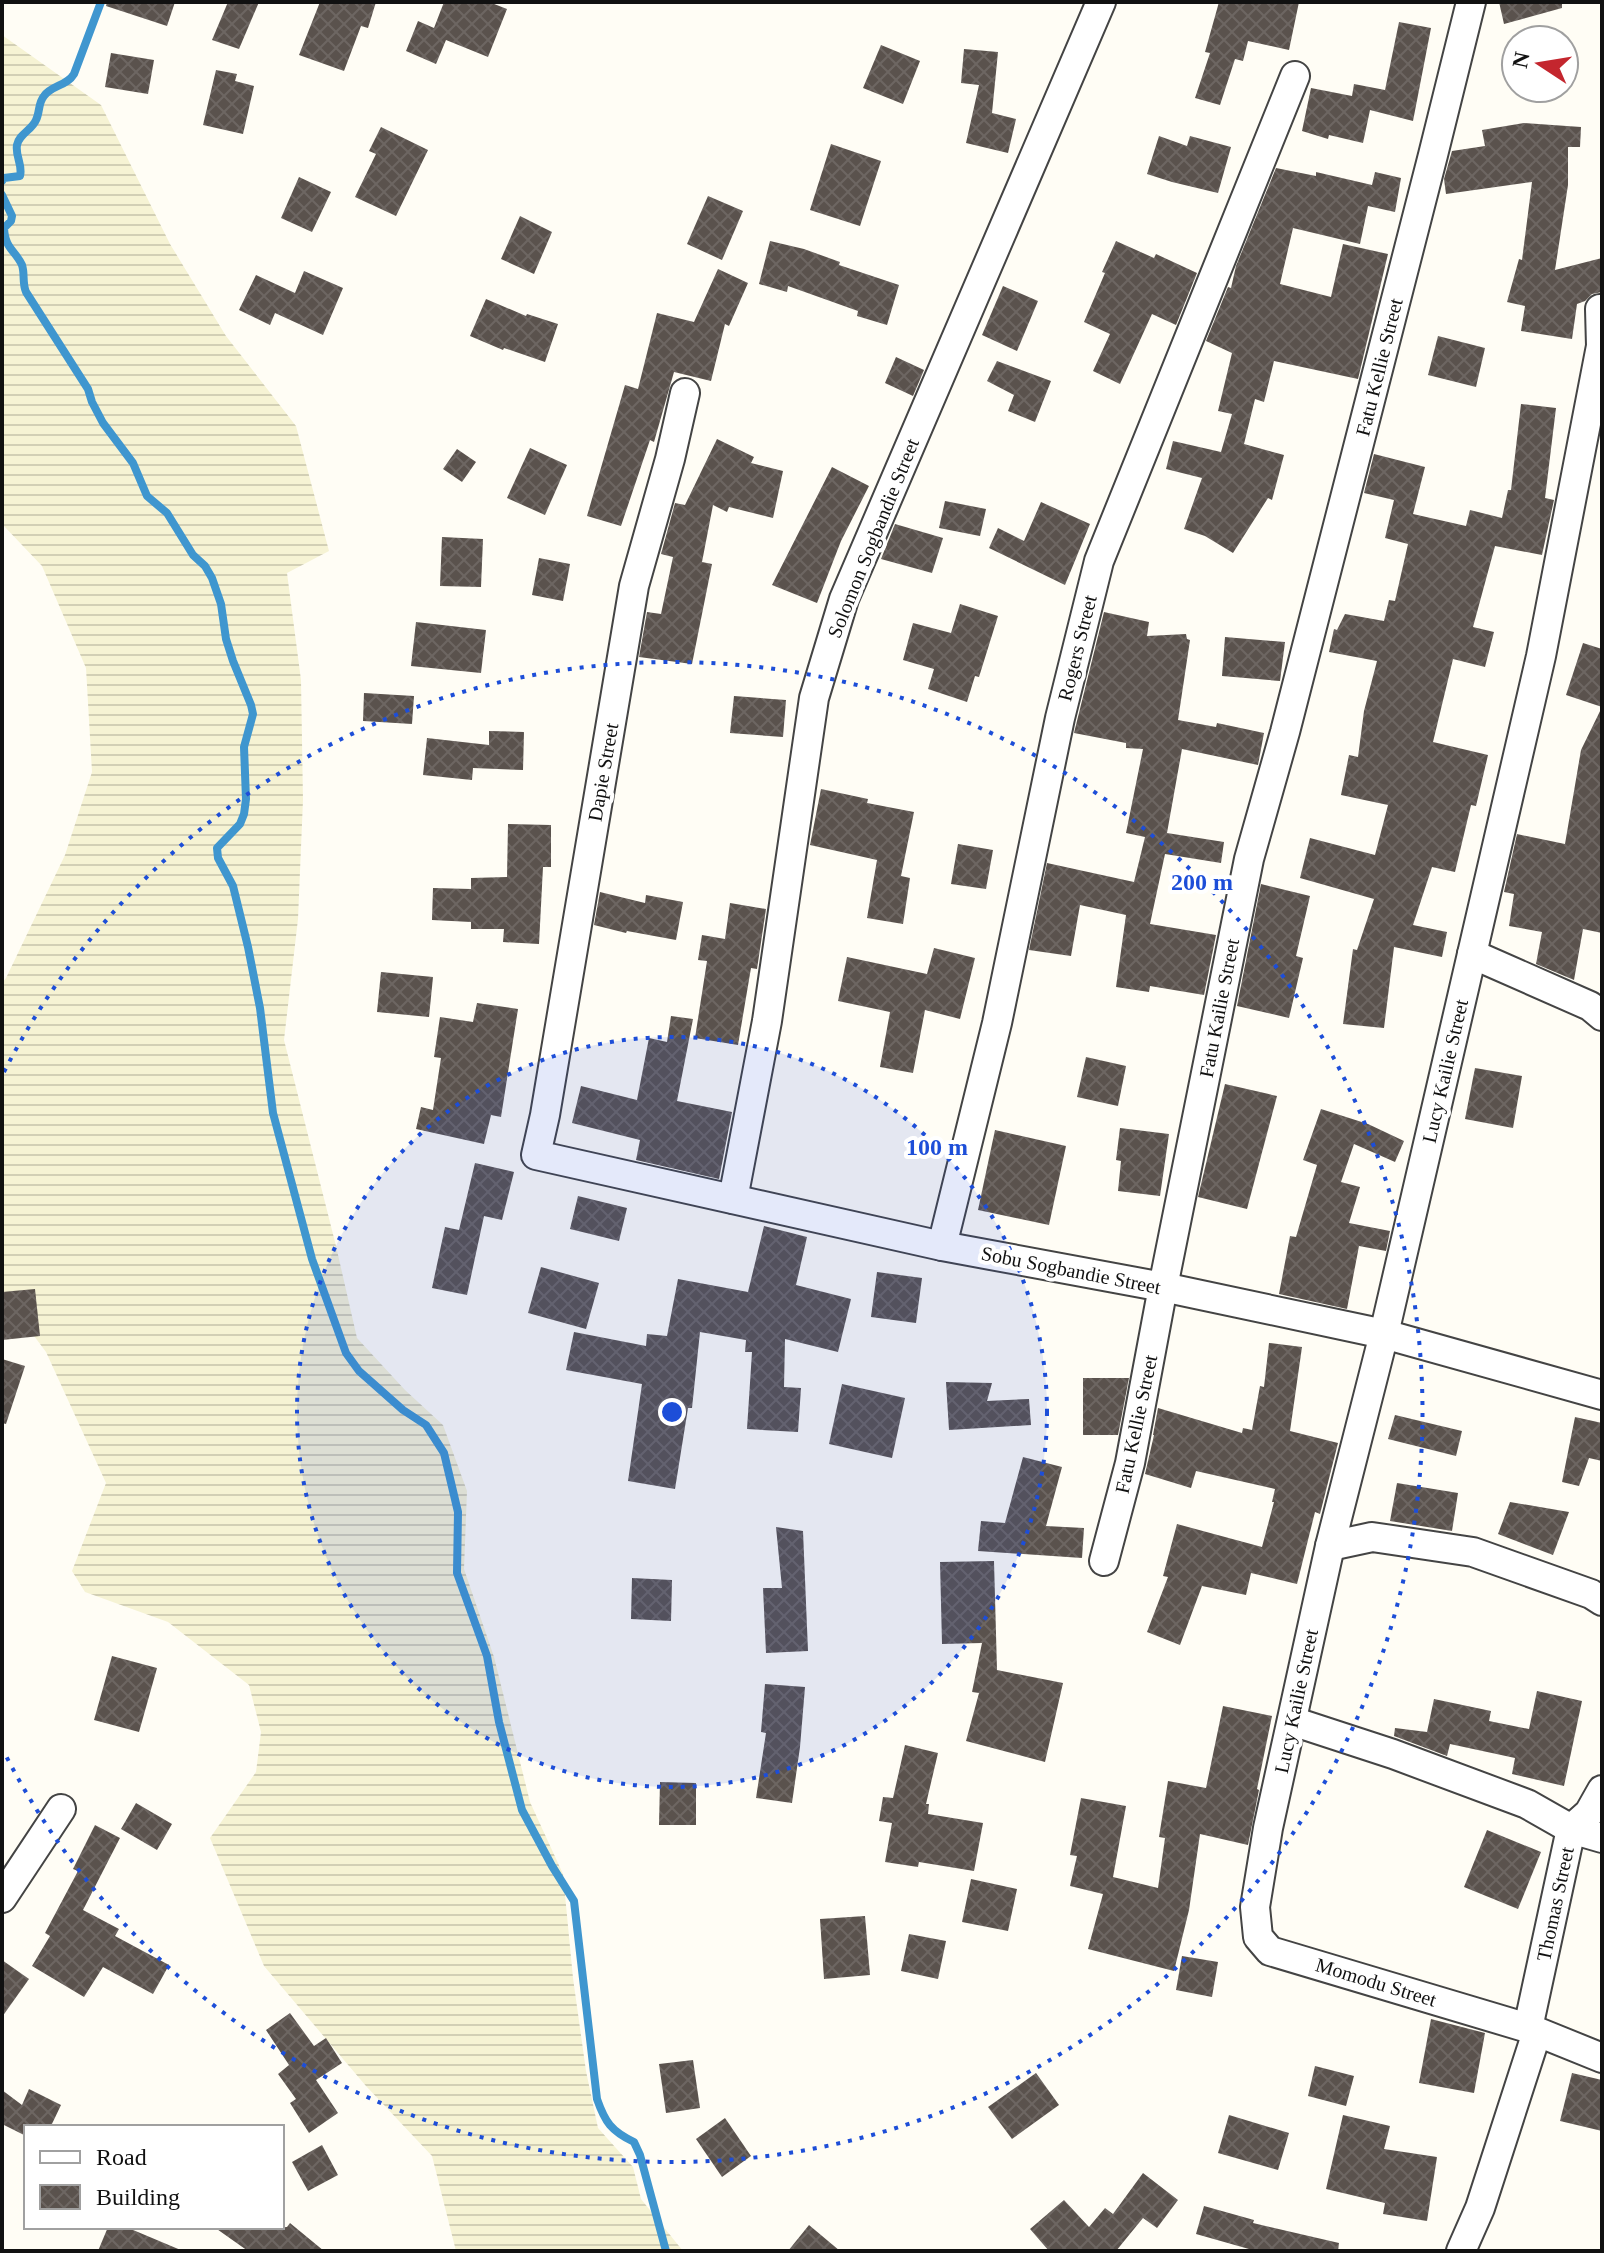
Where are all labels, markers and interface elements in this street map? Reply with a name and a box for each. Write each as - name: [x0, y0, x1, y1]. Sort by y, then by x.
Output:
- north arrow: [1500, 24, 1580, 104]
- text: N: [1507, 49, 1535, 70]
- street label: Fatu Kellie Street: [1351, 295, 1407, 438]
- street label: Solomon Sogbandie Street: [823, 435, 924, 641]
- street label: Rogers Street: [1053, 592, 1102, 703]
- street label: Dapie Street: [584, 721, 624, 823]
- text: 200 m: [1171, 869, 1233, 895]
- street label: Fatu Kailie Street: [1195, 936, 1243, 1079]
- street label: Lucy Kailie Street: [1418, 997, 1473, 1145]
- text: 100 m: [906, 1134, 968, 1160]
- street label: Sobu Sogbandie Street: [979, 1242, 1163, 1299]
- street label: Fatu Kellie Street: [1111, 1352, 1162, 1495]
- centre of rings: [658, 1398, 686, 1426]
- street label: Lucy Kailie Street: [1270, 1627, 1323, 1775]
- street label: Thomas Street: [1532, 1845, 1578, 1963]
- street label: Momodu Street: [1313, 1953, 1439, 2011]
- legend: [24, 2125, 284, 2229]
- text: Road: [96, 2144, 147, 2170]
- text: Building: [96, 2184, 180, 2210]

